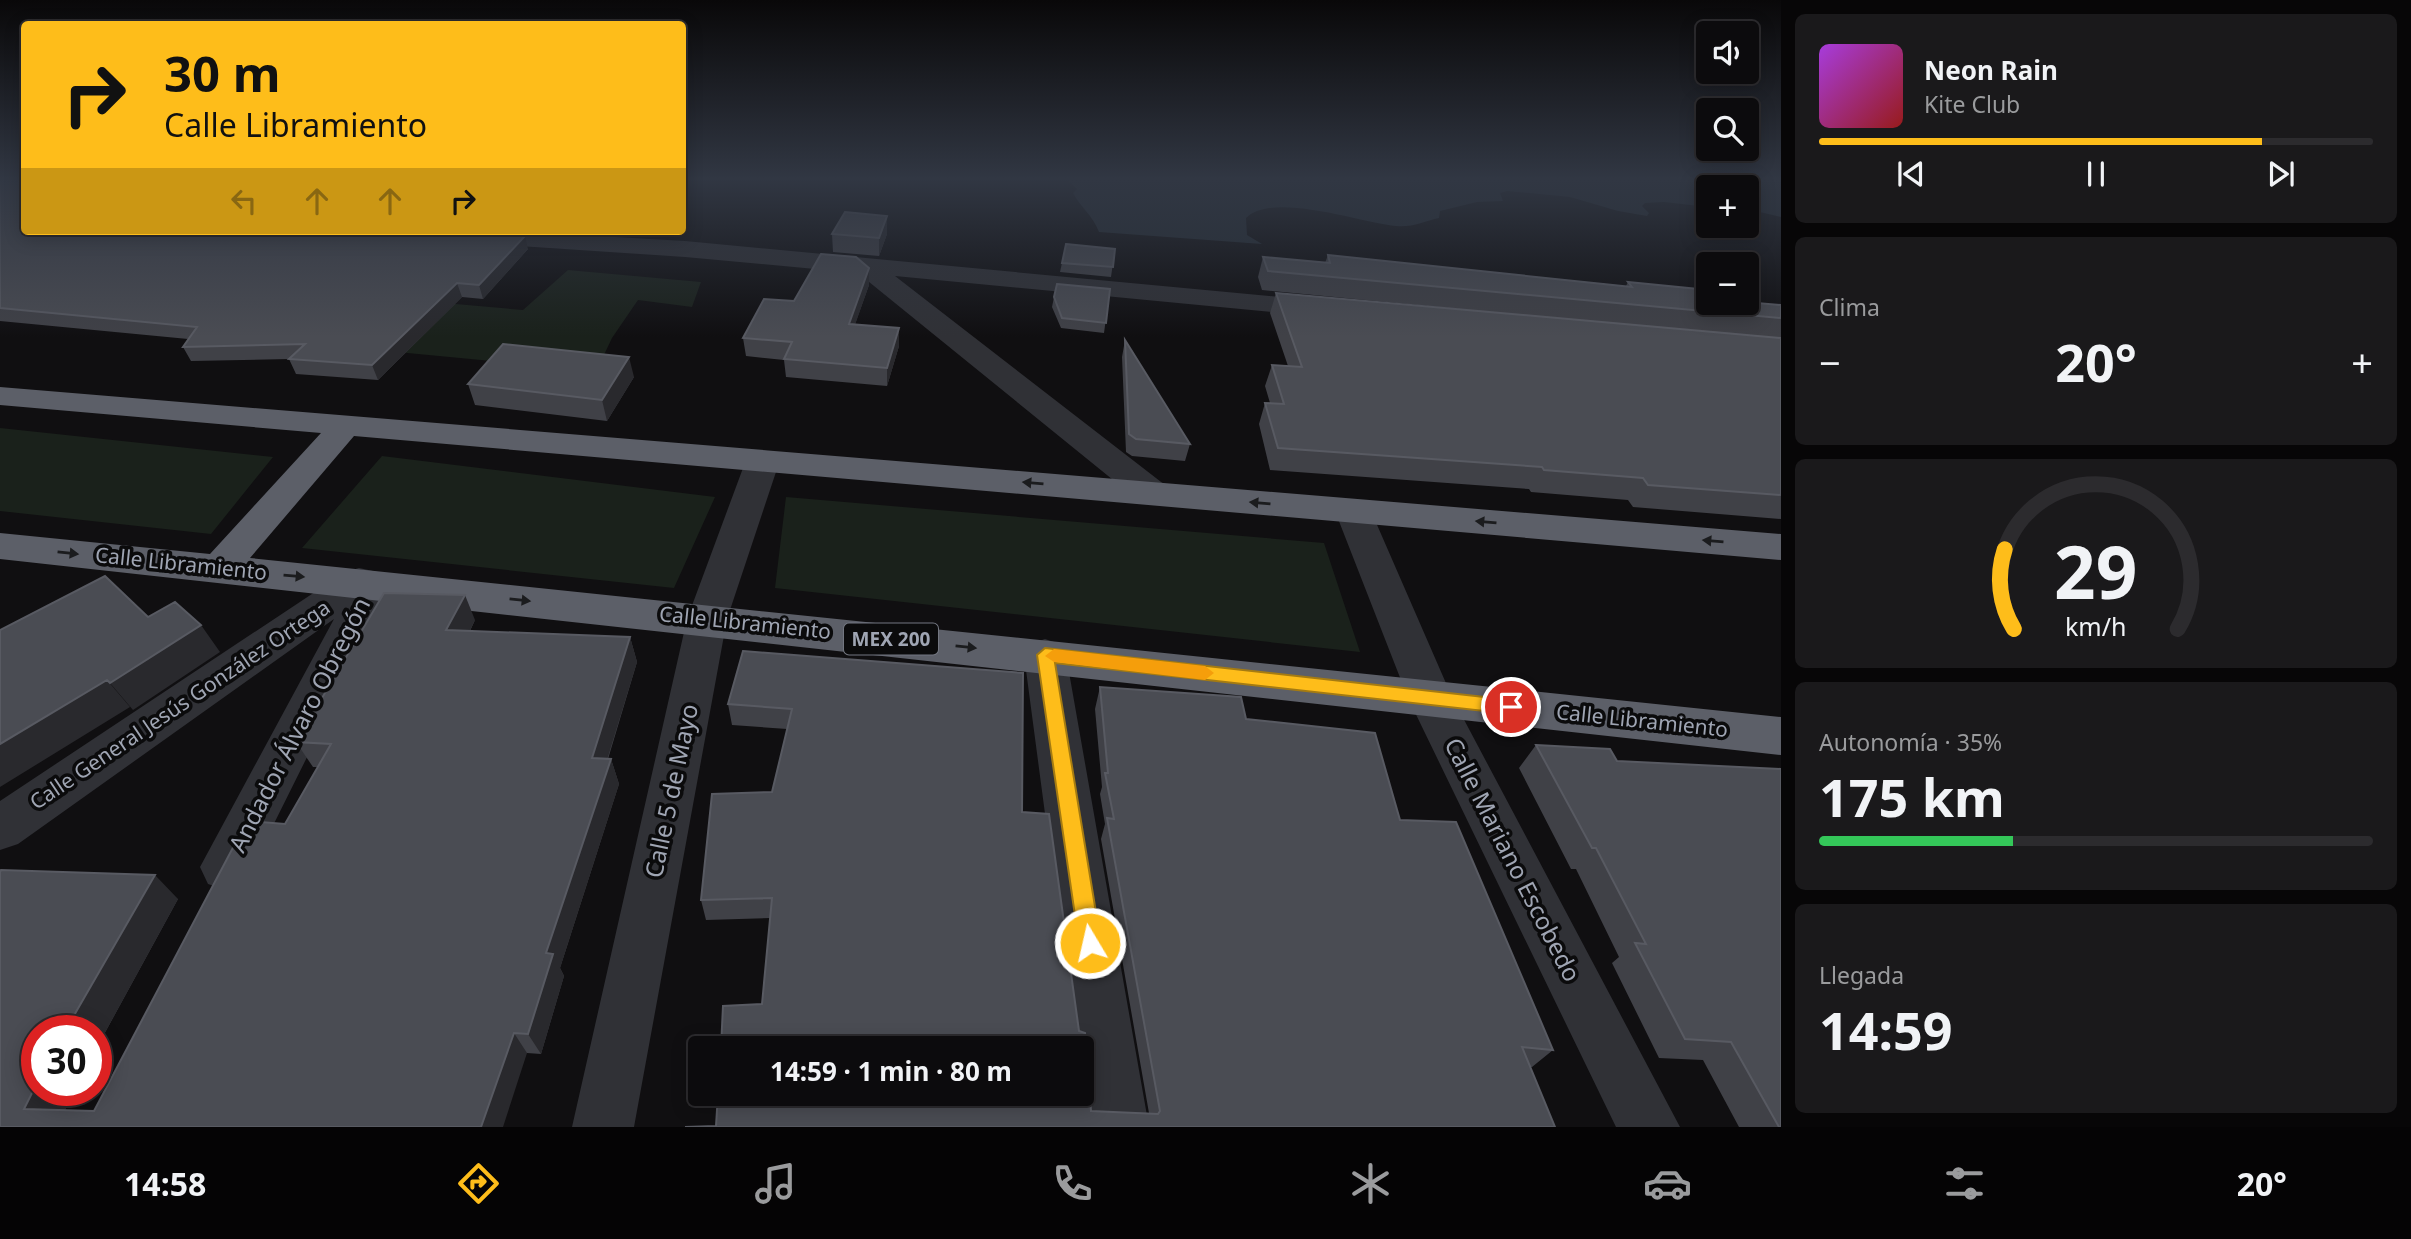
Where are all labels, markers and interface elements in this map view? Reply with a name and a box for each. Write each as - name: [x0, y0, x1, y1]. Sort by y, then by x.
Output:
- map controls: [1696, 21, 1759, 315]
- button: sound: [1696, 21, 1759, 84]
- text: 30 m: [164, 40, 281, 106]
- icon: right: [49, 49, 140, 140]
- text: Neon Rain: [1924, 52, 2058, 88]
- text: Kite Club: [1924, 88, 2020, 120]
- button: search: [1696, 98, 1759, 161]
- text: Calle Libramiento: [164, 103, 427, 146]
- icon: previous: [1892, 155, 1930, 193]
- icon: pause: [2077, 155, 2115, 193]
- icon: next: [2262, 155, 2300, 193]
- button: +: [1696, 175, 1759, 238]
- icon: left: [225, 182, 263, 220]
- icon: ahead: [298, 182, 336, 220]
- icon: ahead: [371, 182, 409, 220]
- icon: right: [444, 182, 482, 220]
- button: −: [1696, 252, 1759, 315]
- text: Clima: [1819, 291, 1880, 323]
- text: 20°: [2055, 326, 2137, 397]
- text: −: [1819, 336, 1841, 388]
- text: +: [2351, 336, 2373, 388]
- one-way arrow: [1022, 477, 1044, 488]
- one-way arrow: [1248, 497, 1270, 508]
- one-way arrow: [1475, 516, 1497, 527]
- text: 29: [2054, 522, 2138, 621]
- one-way arrow: [1702, 535, 1724, 546]
- street label: Calle Libramiento: [94, 540, 268, 586]
- one-way arrow: [57, 548, 79, 559]
- one-way arrow: [283, 570, 305, 581]
- street label: Andador Álvaro Obregón: [220, 591, 377, 857]
- street label: Calle General Jesús González Ortega: [24, 593, 335, 815]
- one-way arrow: [510, 594, 532, 605]
- street label: Calle Libramiento: [658, 599, 832, 645]
- text: km/h: [2065, 609, 2127, 643]
- road number: MEX 200: [844, 624, 938, 654]
- one-way arrow: [955, 641, 977, 652]
- pin: [1481, 677, 1541, 737]
- icon: arrive: [1492, 688, 1530, 726]
- street label: Calle Libramiento: [1555, 697, 1729, 743]
- street label: Calle 5 de Mayo: [636, 701, 705, 881]
- text: Autonomía · 35%: [1819, 726, 2002, 758]
- street label: Calle Mariano Escobedo: [1437, 732, 1589, 987]
- text: 175 km: [1819, 761, 2005, 832]
- position arrow: [1053, 906, 1127, 980]
- text: Llegada: [1819, 959, 1904, 991]
- text: 14:59: [1819, 994, 1953, 1065]
- speed limit sign: 30: [21, 1015, 112, 1106]
- text: 14:59 · 1 min · 80 m: [770, 1053, 1012, 1089]
- icon: directions: [454, 1159, 503, 1208]
- icon: music: [751, 1159, 800, 1208]
- icon: phone: [1048, 1159, 1097, 1208]
- icon: climate: [1346, 1159, 1395, 1208]
- icon: car: [1643, 1159, 1692, 1208]
- icon: filters: [1940, 1159, 1989, 1208]
- text: 14:58: [124, 1162, 206, 1205]
- text: 20°: [2237, 1162, 2287, 1205]

